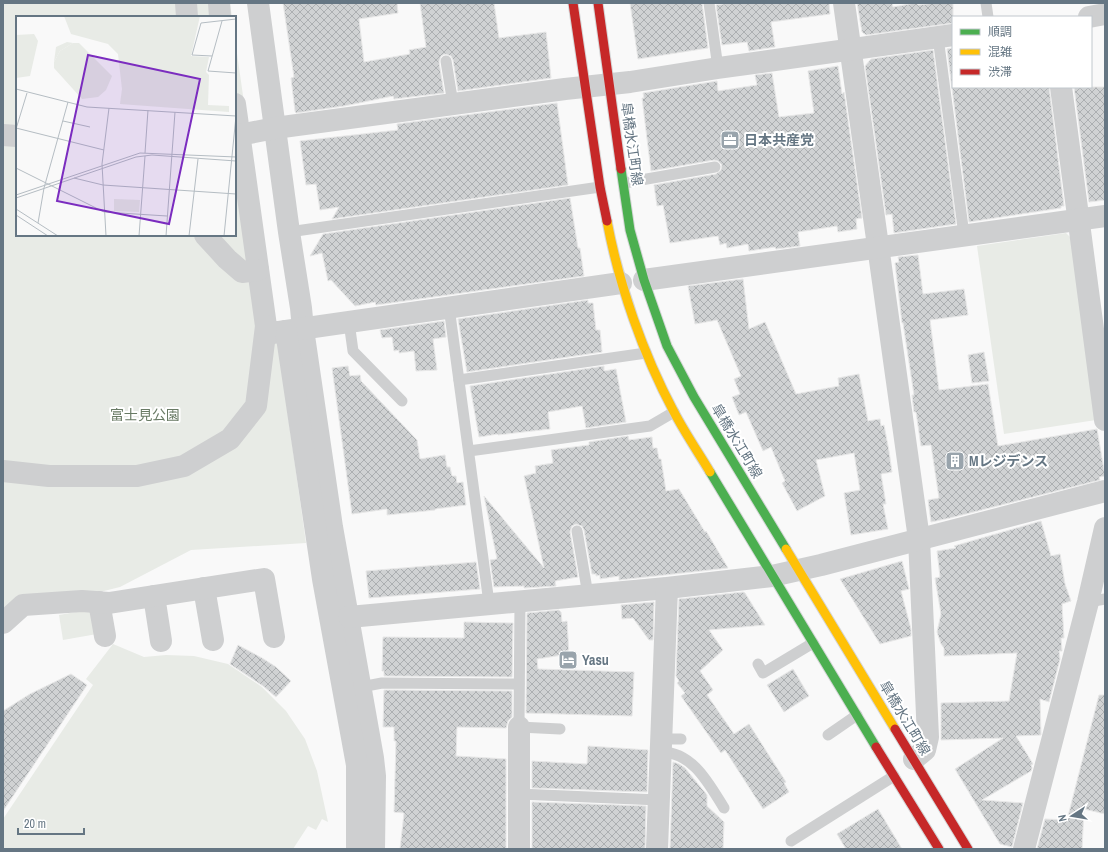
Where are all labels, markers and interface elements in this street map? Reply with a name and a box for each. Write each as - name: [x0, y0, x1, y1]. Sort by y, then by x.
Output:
- inset map: [16, 16, 236, 236]
- legend: [952, 16, 1092, 88]
- text: 順調: [988, 24, 1012, 40]
- text: 混雑: [988, 44, 1012, 60]
- text: 渋滞: [988, 64, 1012, 80]
- street label: 皐橋水江町線: [617, 101, 647, 187]
- office icon: 日本共産党: [719, 129, 741, 151]
- place label: 日本共産党: [744, 131, 814, 149]
- street label: 皐橋水江町線: [708, 400, 766, 482]
- park label: 富士見公園: [110, 406, 180, 424]
- building icon: Mレジデンス: [944, 450, 966, 472]
- place label: Mレジデンス: [969, 452, 1048, 470]
- hotel icon: Yasu: [557, 649, 579, 671]
- place label: Yasu: [582, 651, 609, 669]
- street label: 皐橋水江町線: [876, 677, 934, 759]
- north arrow: [1052, 796, 1092, 836]
- scale bar: [18, 810, 84, 836]
- text: N: [1055, 813, 1070, 823]
- text: 20 m: [24, 816, 46, 832]

